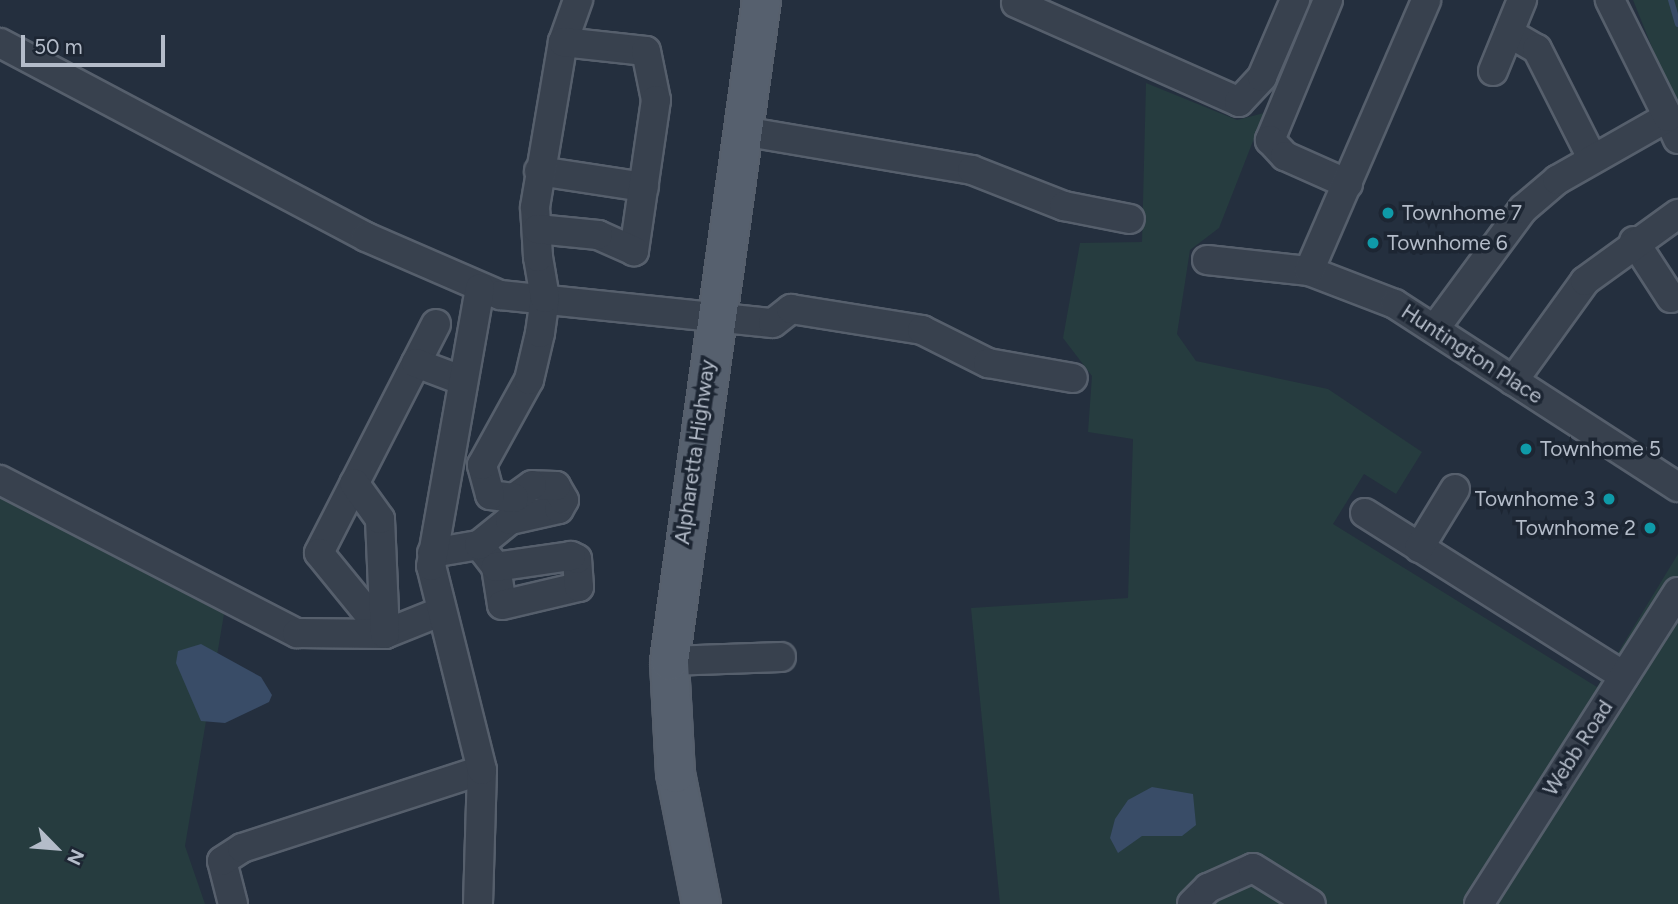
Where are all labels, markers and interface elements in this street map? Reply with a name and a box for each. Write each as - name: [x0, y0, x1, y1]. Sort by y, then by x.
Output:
- scale bar: [24, 21, 168, 65]
- text: 50 m: [34, 34, 83, 59]
- place label: Townhome 7: [1402, 200, 1522, 226]
- marker: Townhome 7: [1380, 205, 1396, 221]
- place label: Townhome 6: [1387, 230, 1508, 256]
- marker: Townhome 6: [1365, 235, 1381, 251]
- street label: Huntington Place: [1397, 299, 1547, 409]
- street label: Alpharetta Highway: [670, 358, 720, 546]
- place label: Townhome 5: [1540, 436, 1661, 462]
- marker: Townhome 5: [1518, 441, 1534, 457]
- place label: Townhome 3: [1475, 486, 1595, 512]
- marker: Townhome 3: [1601, 491, 1617, 507]
- place label: Townhome 2: [1515, 515, 1636, 541]
- marker: Townhome 2: [1642, 520, 1658, 536]
- street label: Webb Road: [1538, 695, 1618, 801]
- north arrow: [21, 813, 91, 883]
- text: N: [62, 846, 89, 869]

